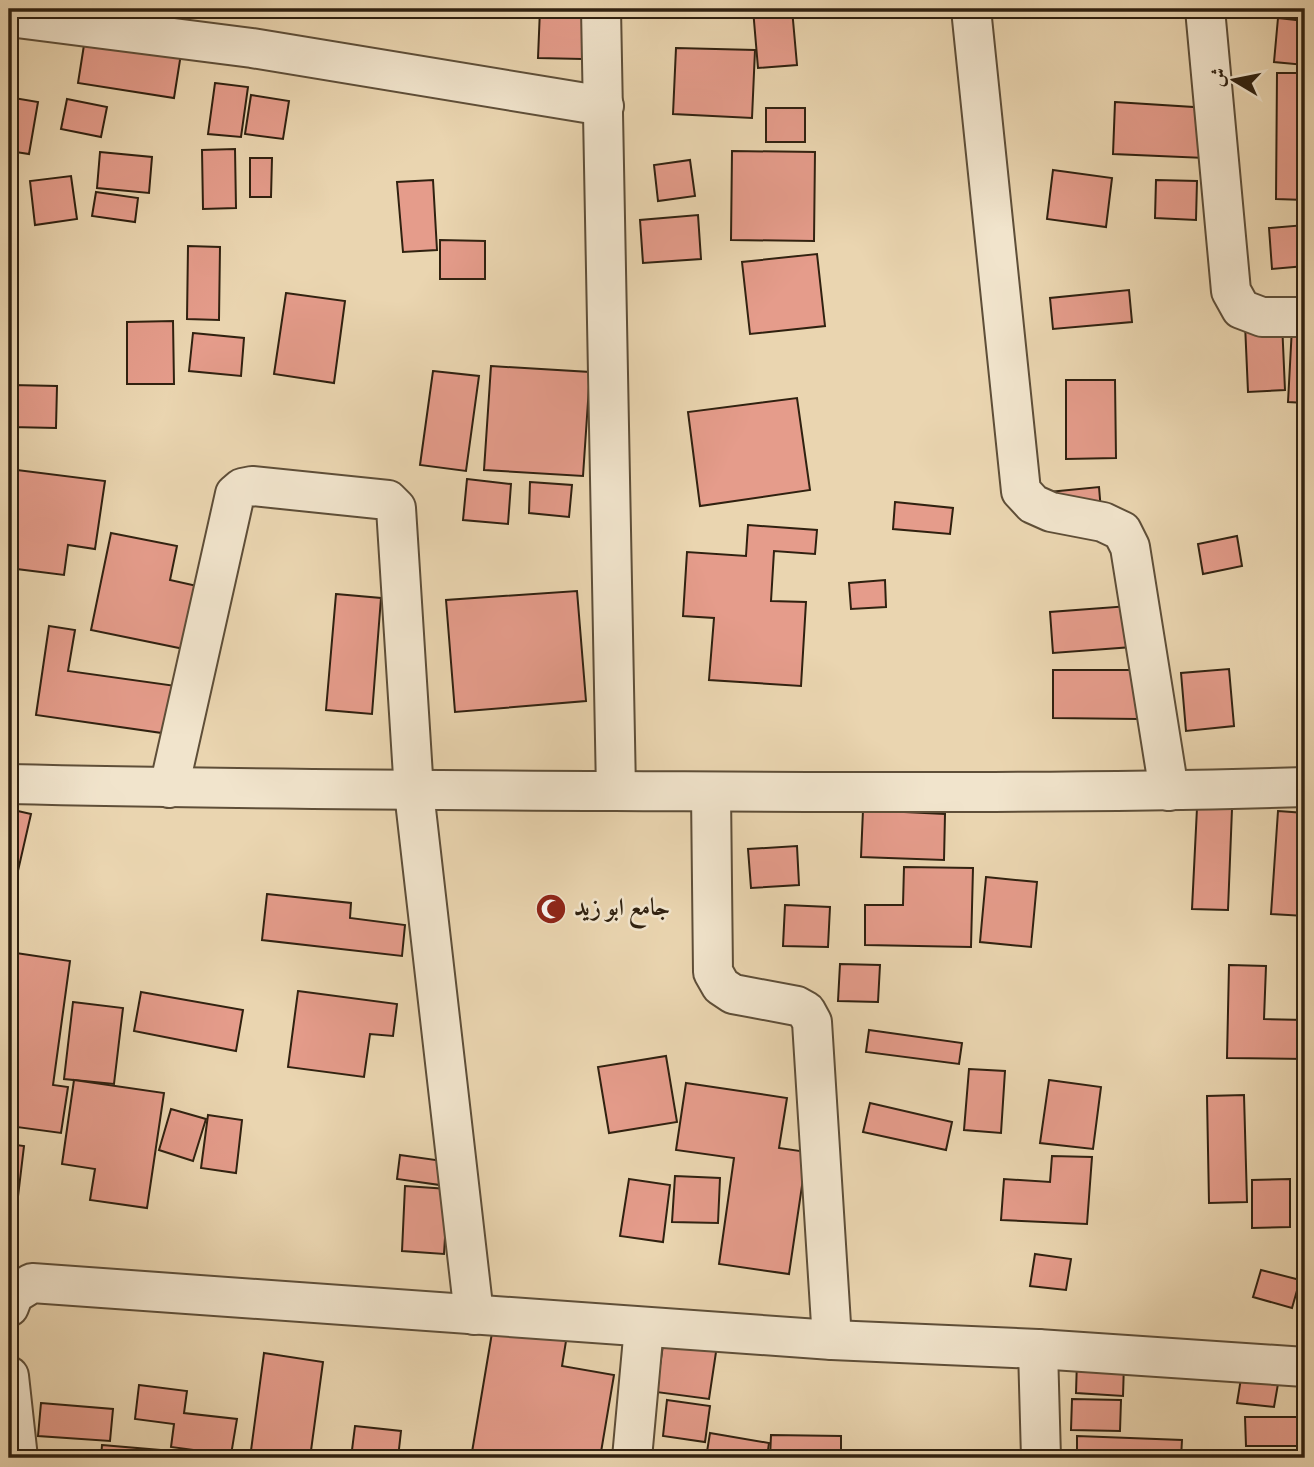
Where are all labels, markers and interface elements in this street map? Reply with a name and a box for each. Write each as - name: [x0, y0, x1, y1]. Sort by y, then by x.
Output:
- north arrow: [1198, 46, 1268, 116]
- text: ش: [1205, 66, 1234, 89]
- mosque icon: جامع ابو زيد: [534, 892, 568, 926]
- place label: جامع ابو زيد: [574, 892, 670, 929]

